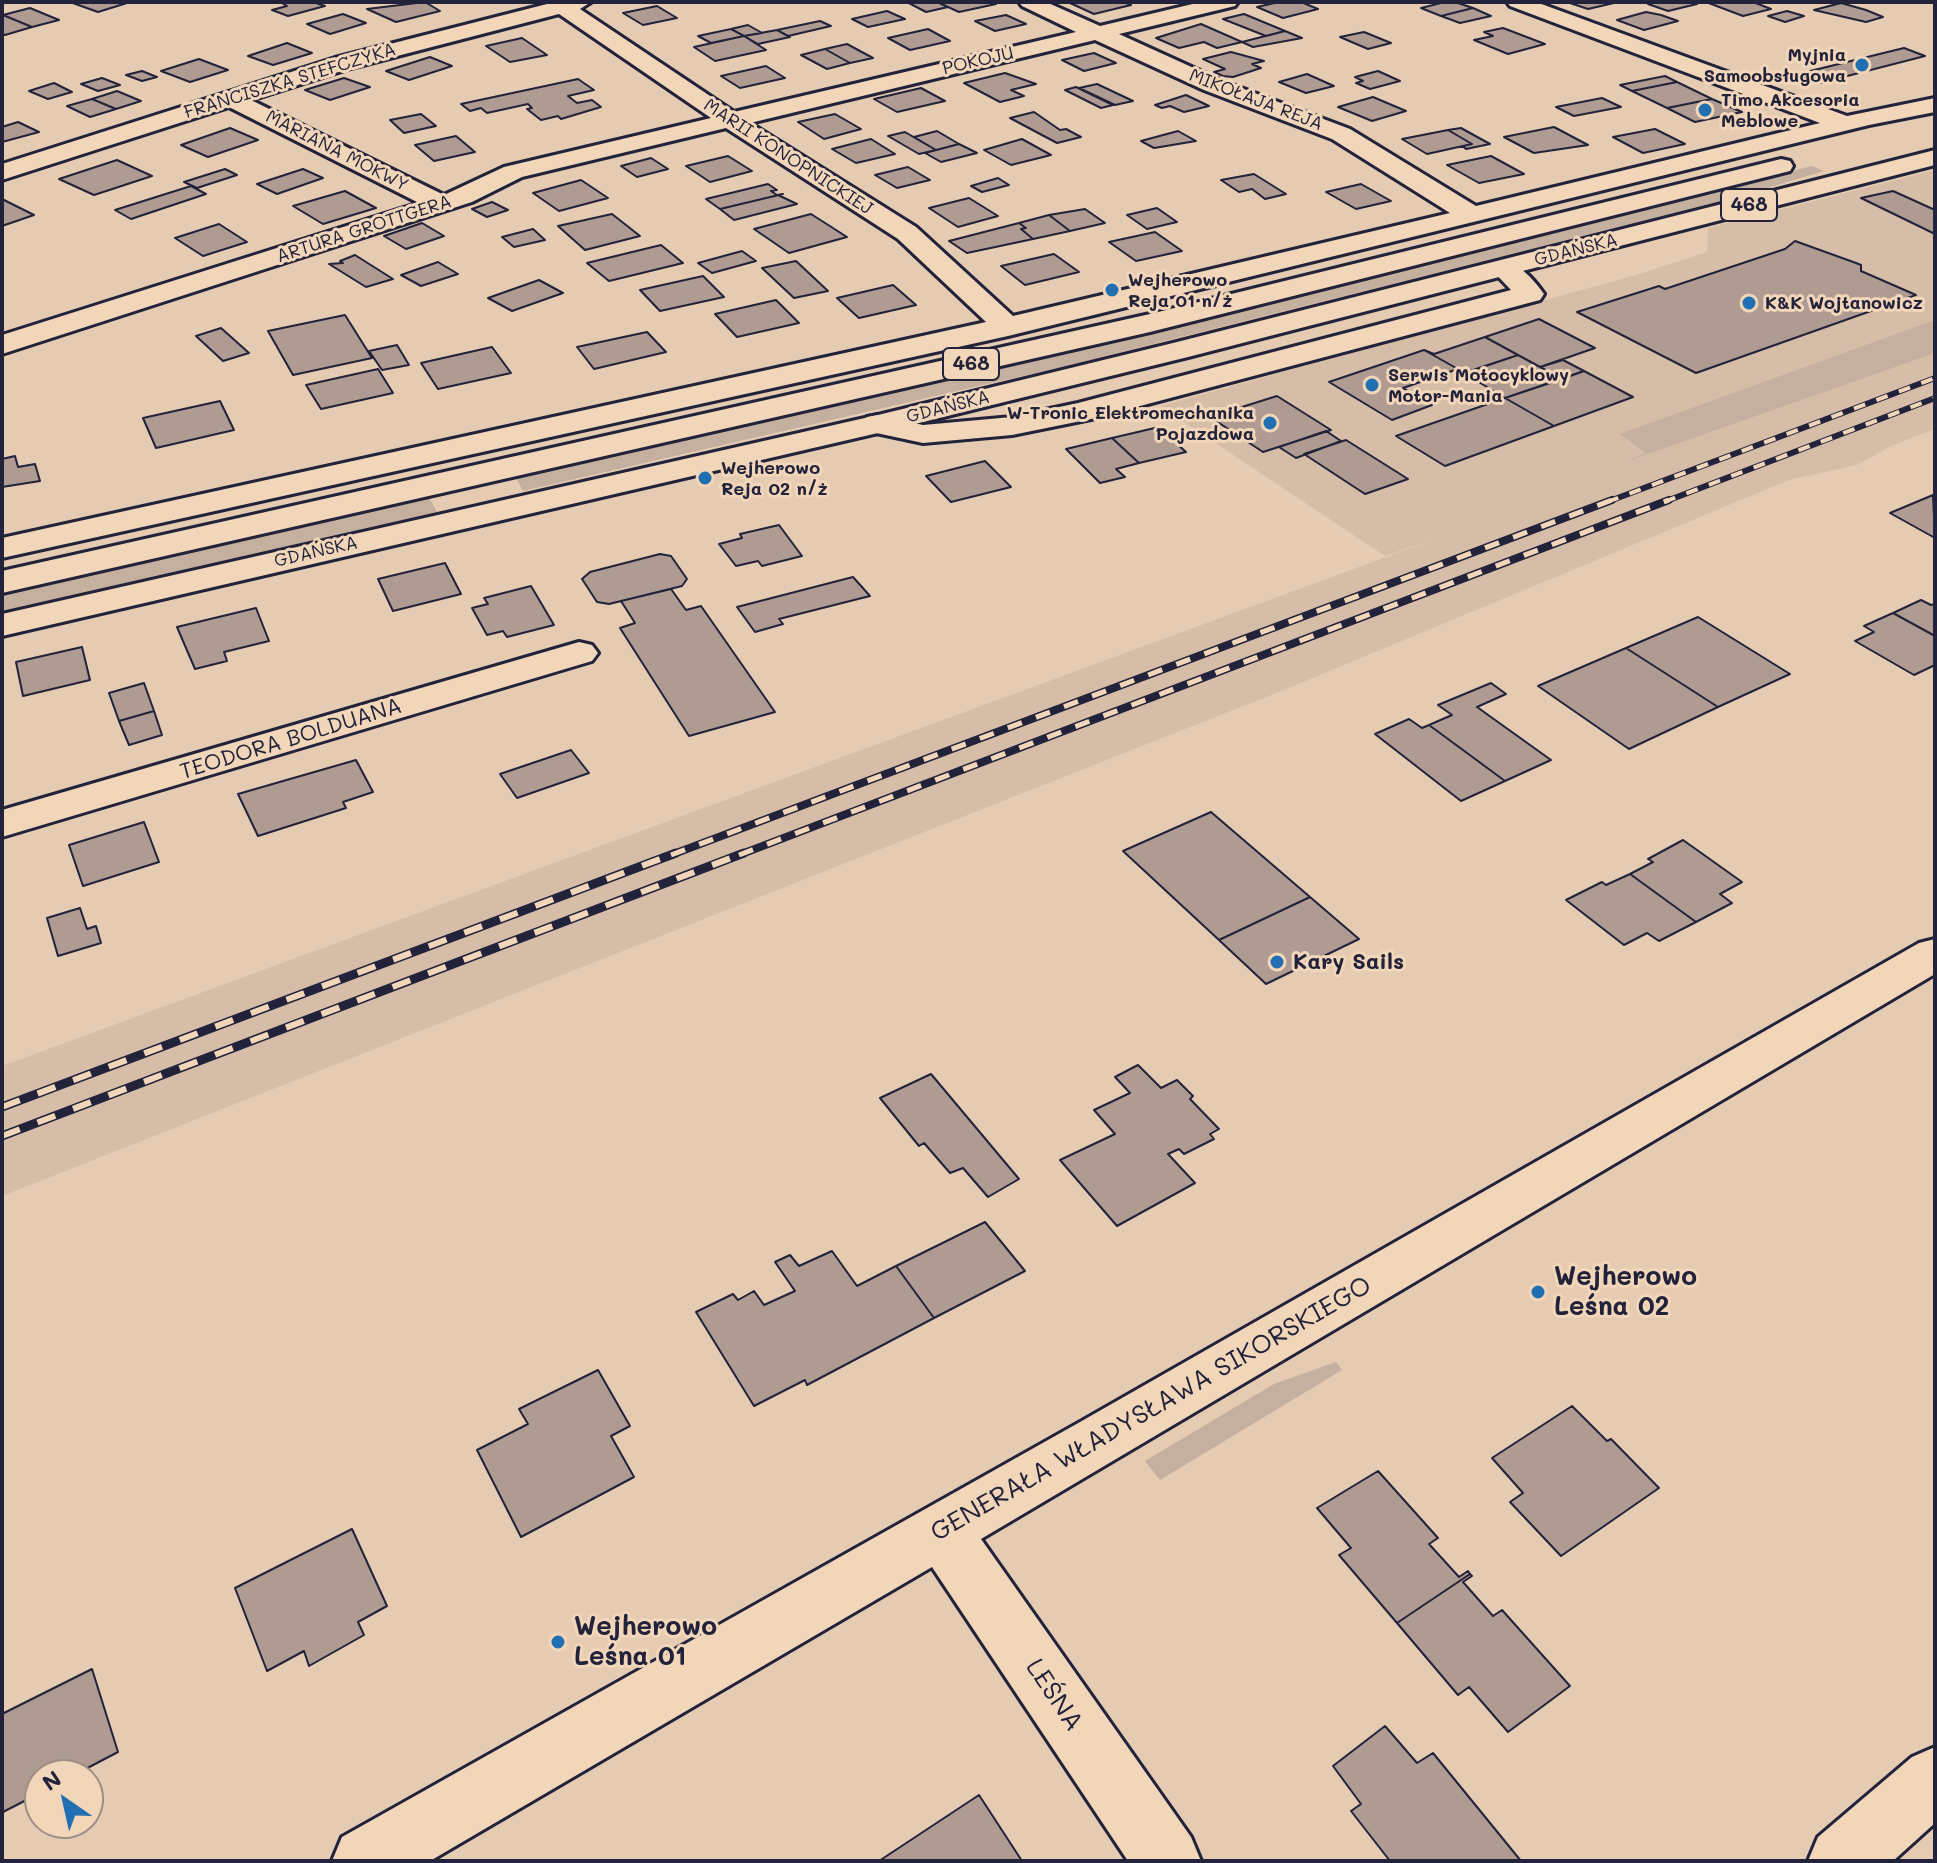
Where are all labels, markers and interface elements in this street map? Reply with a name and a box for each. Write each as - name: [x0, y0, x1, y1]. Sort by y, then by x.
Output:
- street label: FRANCISZKA STEFCZYKA: [182, 38, 398, 124]
- street label: POKOJU: [940, 42, 1016, 80]
- place label: Myjnia Samoobsługowa: [1704, 44, 1846, 86]
- marker: Myjnia Samoobsługowa: [1853, 56, 1871, 74]
- street label: MIKOŁAJA REJA: [1186, 65, 1326, 135]
- place label: Timo Akcesoria Meblowe: [1721, 89, 1860, 132]
- street label: MARII KONOPNICKIEJ: [700, 94, 876, 220]
- marker: Timo Akcesoria Meblowe: [1696, 101, 1714, 119]
- street label: MARIANA MOKWY: [262, 106, 412, 196]
- road number: 468: [1721, 189, 1777, 221]
- street label: ARTURA GROTTGERA: [274, 191, 454, 267]
- street label: GDAŃSKA: [1532, 229, 1620, 271]
- place label: Wejherowo Reja 01 n/ż: [1128, 269, 1233, 312]
- marker: Wejherowo Reja 01 n/ż: [1103, 281, 1121, 299]
- place label: K&K Wojtanowicz: [1765, 292, 1923, 314]
- marker: K&K Wojtanowicz: [1740, 294, 1758, 312]
- road number: 468: [943, 348, 999, 380]
- place label: Serwis Motocyklowy Motor-Mania: [1388, 364, 1569, 406]
- marker: Serwis Motocyklowy Motor-Mania: [1363, 376, 1381, 394]
- street label: GDAŃSKA: [904, 386, 992, 428]
- place label: W-Tronic Elektromechanika Pojazdowa: [1007, 402, 1254, 444]
- marker: W-Tronic Elektromechanika Pojazdowa: [1261, 414, 1279, 432]
- place label: Wejherowo Reja 02 n/ż: [721, 457, 828, 500]
- marker: Wejherowo Reja 02 n/ż: [696, 469, 714, 487]
- street label: GDAŃSKA: [272, 532, 360, 572]
- street label: TEODORA BOLDUANA: [177, 693, 405, 785]
- place label: Kary Sails: [1293, 949, 1404, 975]
- marker: Kary Sails: [1268, 953, 1286, 971]
- place label: Wejherowo Leśna 02: [1554, 1261, 1697, 1322]
- street label: GENERAŁA WŁADYSŁAWA SIKORSKIEGO: [925, 1270, 1377, 1548]
- marker: Wejherowo Leśna 02: [1529, 1283, 1547, 1301]
- place label: Wejherowo Leśna 01: [574, 1611, 717, 1672]
- marker: Wejherowo Leśna 01: [549, 1633, 567, 1651]
- street label: LEŚNA: [1019, 1653, 1089, 1737]
- north arrow: [24, 1759, 104, 1839]
- text: N: [36, 1764, 66, 1797]

